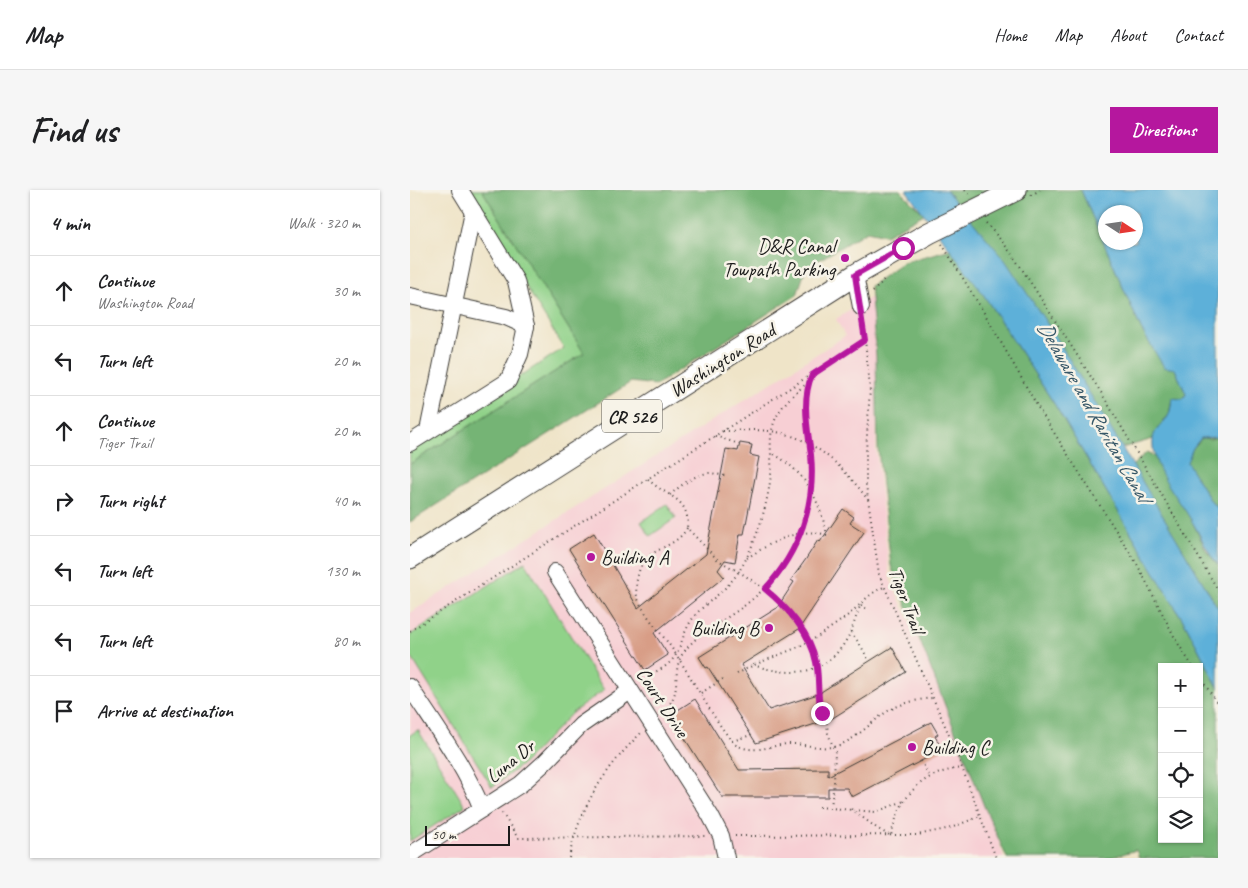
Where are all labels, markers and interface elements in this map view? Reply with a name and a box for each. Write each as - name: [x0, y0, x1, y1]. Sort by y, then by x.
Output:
- text: Map: [25, 20, 62, 50]
- text: Home: [994, 24, 1027, 46]
- text: Map: [1055, 24, 1082, 46]
- text: About: [1110, 24, 1146, 46]
- text: Contact: [1174, 24, 1223, 46]
- button: Directions: [1110, 107, 1218, 153]
- text: Find us: [30, 108, 117, 153]
- north arrow: [1098, 205, 1143, 250]
- text: 4 min: [50, 210, 90, 236]
- text: Walk · 320 m: [288, 213, 360, 233]
- place label: D&R Canal Towpath Parking: [723, 234, 839, 282]
- route start: [892, 237, 915, 260]
- marker: D&R Canal Towpath Parking: [839, 252, 851, 264]
- text: Continue: [97, 269, 154, 293]
- icon: ahead: [50, 277, 78, 305]
- text: 30 m: [333, 281, 360, 301]
- text: Washington Road: [97, 293, 193, 313]
- street label: Washington Road: [665, 316, 782, 403]
- water label: Delaware and Raritan Canal: [1032, 316, 1160, 512]
- icon: left: [50, 347, 78, 375]
- text: Turn left: [97, 349, 152, 373]
- text: 20 m: [333, 351, 360, 371]
- road number: CR 526: [602, 400, 662, 432]
- text: Continue: [97, 409, 154, 433]
- icon: ahead: [50, 417, 78, 445]
- text: 20 m: [333, 421, 360, 441]
- text: Tiger Trail: [97, 433, 152, 453]
- icon: right: [50, 487, 78, 515]
- text: Turn right: [97, 489, 164, 513]
- text: 40 m: [333, 491, 360, 511]
- place label: Building A: [601, 545, 669, 570]
- marker: Building A: [585, 551, 597, 563]
- icon: left: [50, 557, 78, 585]
- text: Turn left: [97, 559, 152, 583]
- text: 130 m: [326, 561, 360, 581]
- street label: Tiger Trail: [883, 564, 932, 640]
- place label: Building B: [691, 616, 761, 641]
- marker: Building B: [763, 622, 775, 634]
- icon: left: [50, 627, 78, 655]
- text: Turn left: [97, 629, 152, 653]
- text: 80 m: [333, 631, 360, 651]
- street label: Court Drive: [631, 663, 695, 743]
- map controls: [1158, 663, 1203, 843]
- button: +: [1158, 663, 1203, 708]
- icon: arrive: [50, 697, 78, 725]
- text: Arrive at destination: [97, 699, 233, 723]
- route end: [811, 702, 834, 725]
- button: −: [1158, 708, 1203, 753]
- street label: Luna Dr: [481, 733, 541, 789]
- place label: Building C: [922, 735, 991, 760]
- marker: Building C: [906, 741, 918, 753]
- button: locate: [1158, 753, 1203, 798]
- button: layers: [1158, 798, 1203, 843]
- scale bar: [425, 823, 510, 846]
- text: 50 m: [432, 826, 456, 843]

